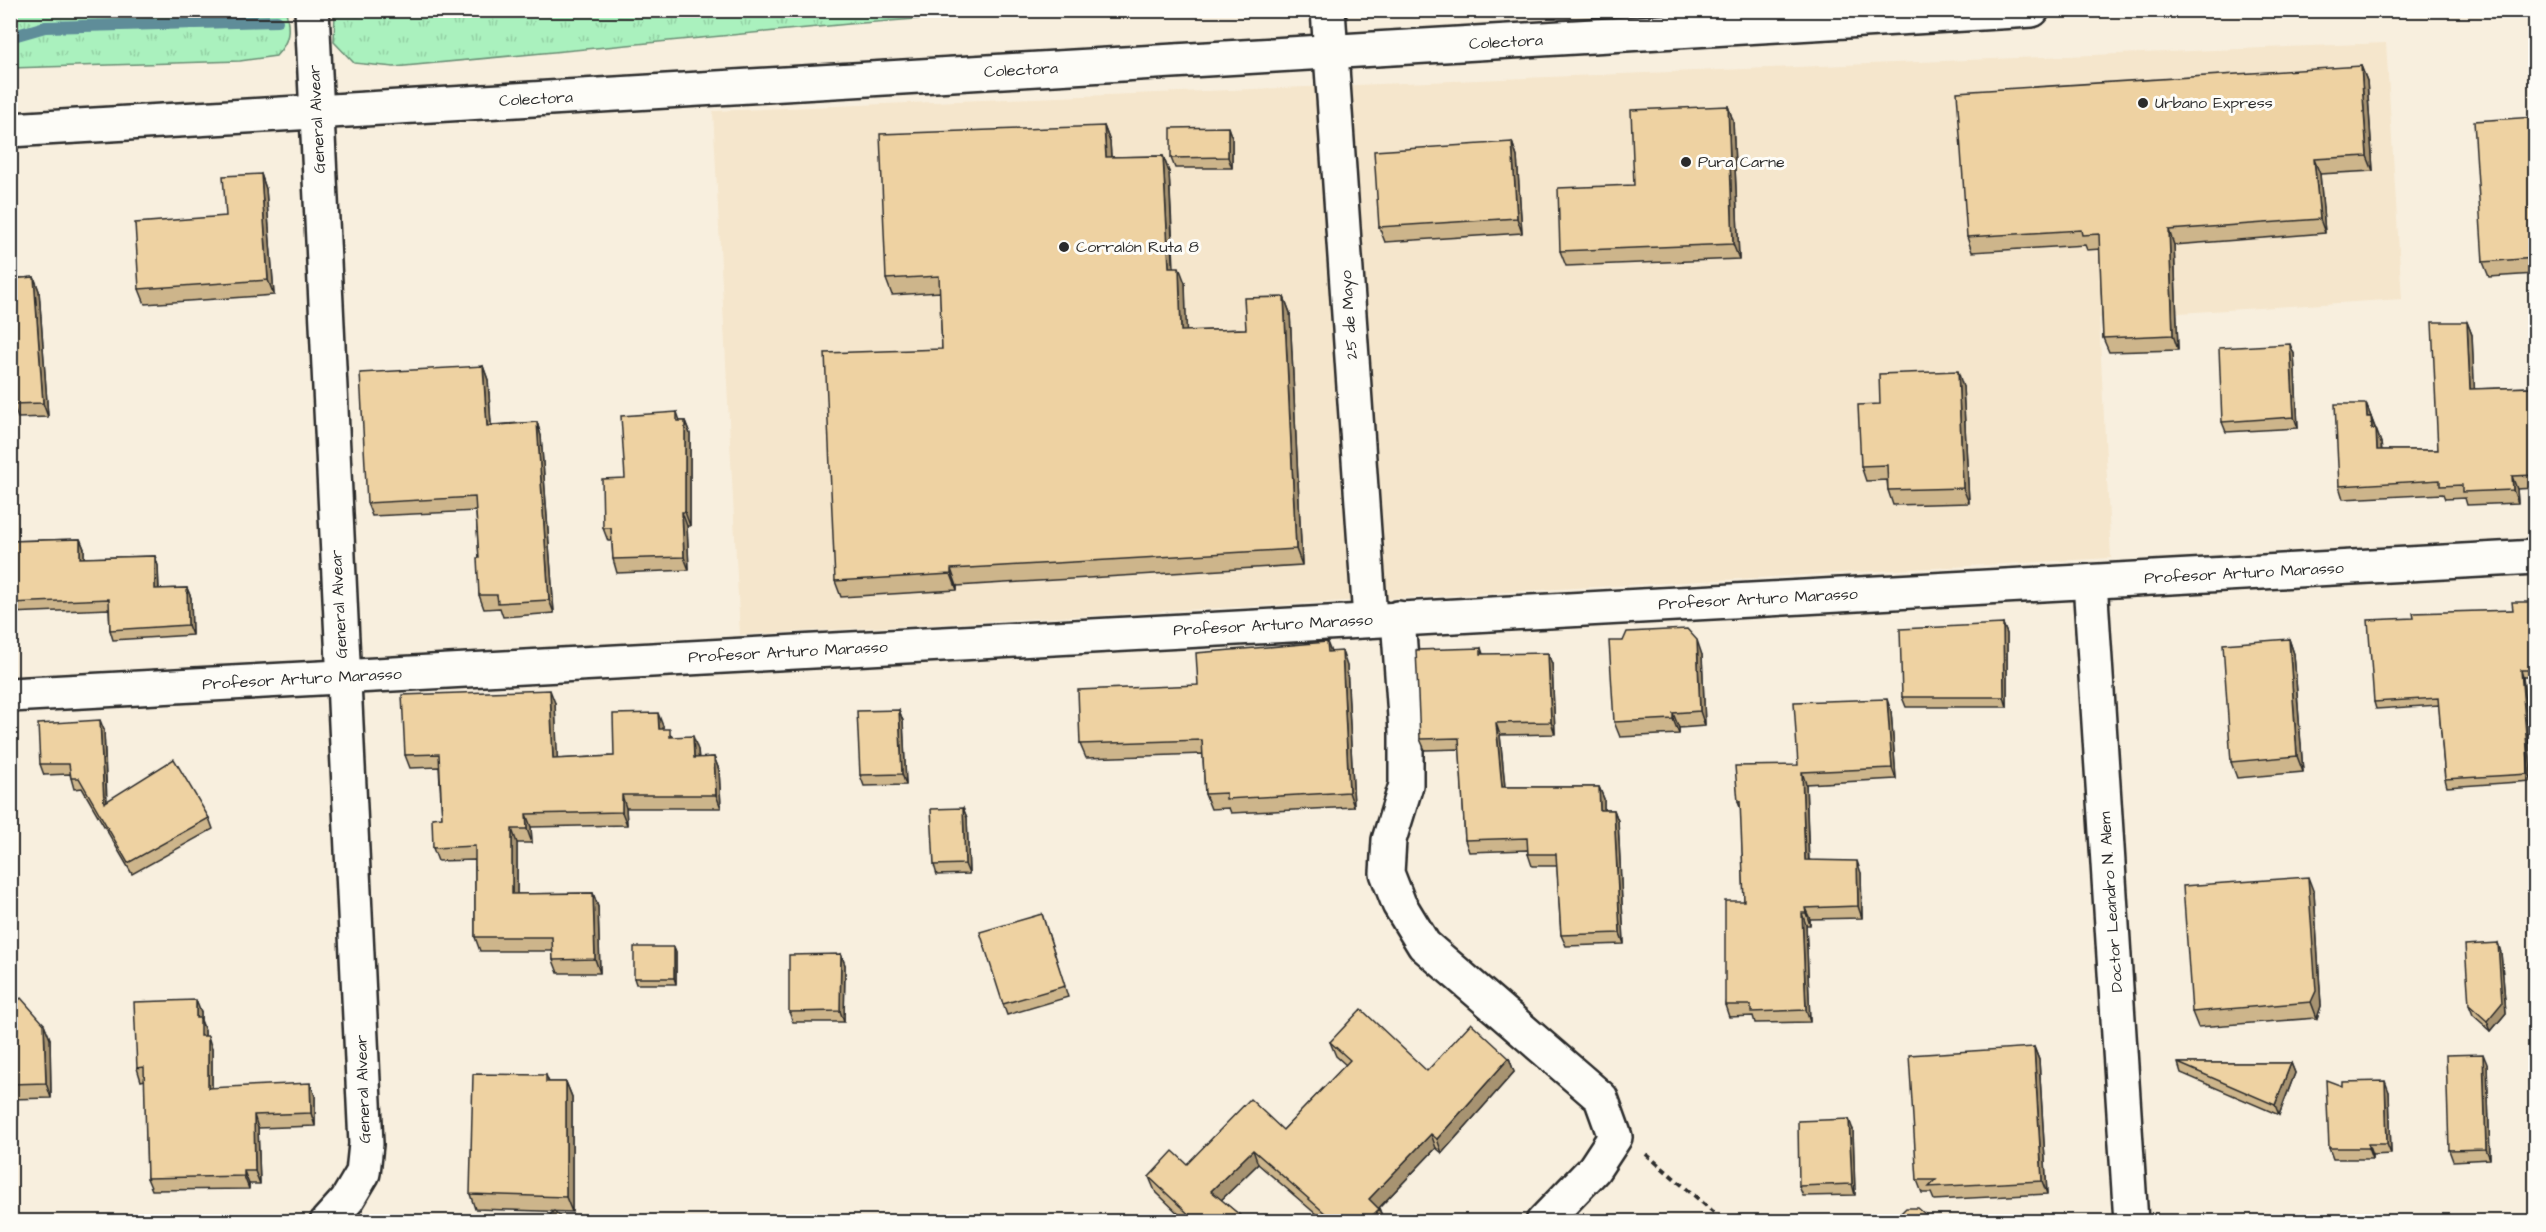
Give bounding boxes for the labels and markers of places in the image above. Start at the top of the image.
place label: Urbano Express [2155,92,2273,114]
marker: Urbano Express [2136,96,2150,110]
place label: Pura Carne [1698,151,1785,173]
marker: Pura Carne [1679,155,1693,169]
place label: Corralón Ruta 8 [1076,236,1199,258]
marker: Corralón Ruta 8 [1057,240,1071,254]

